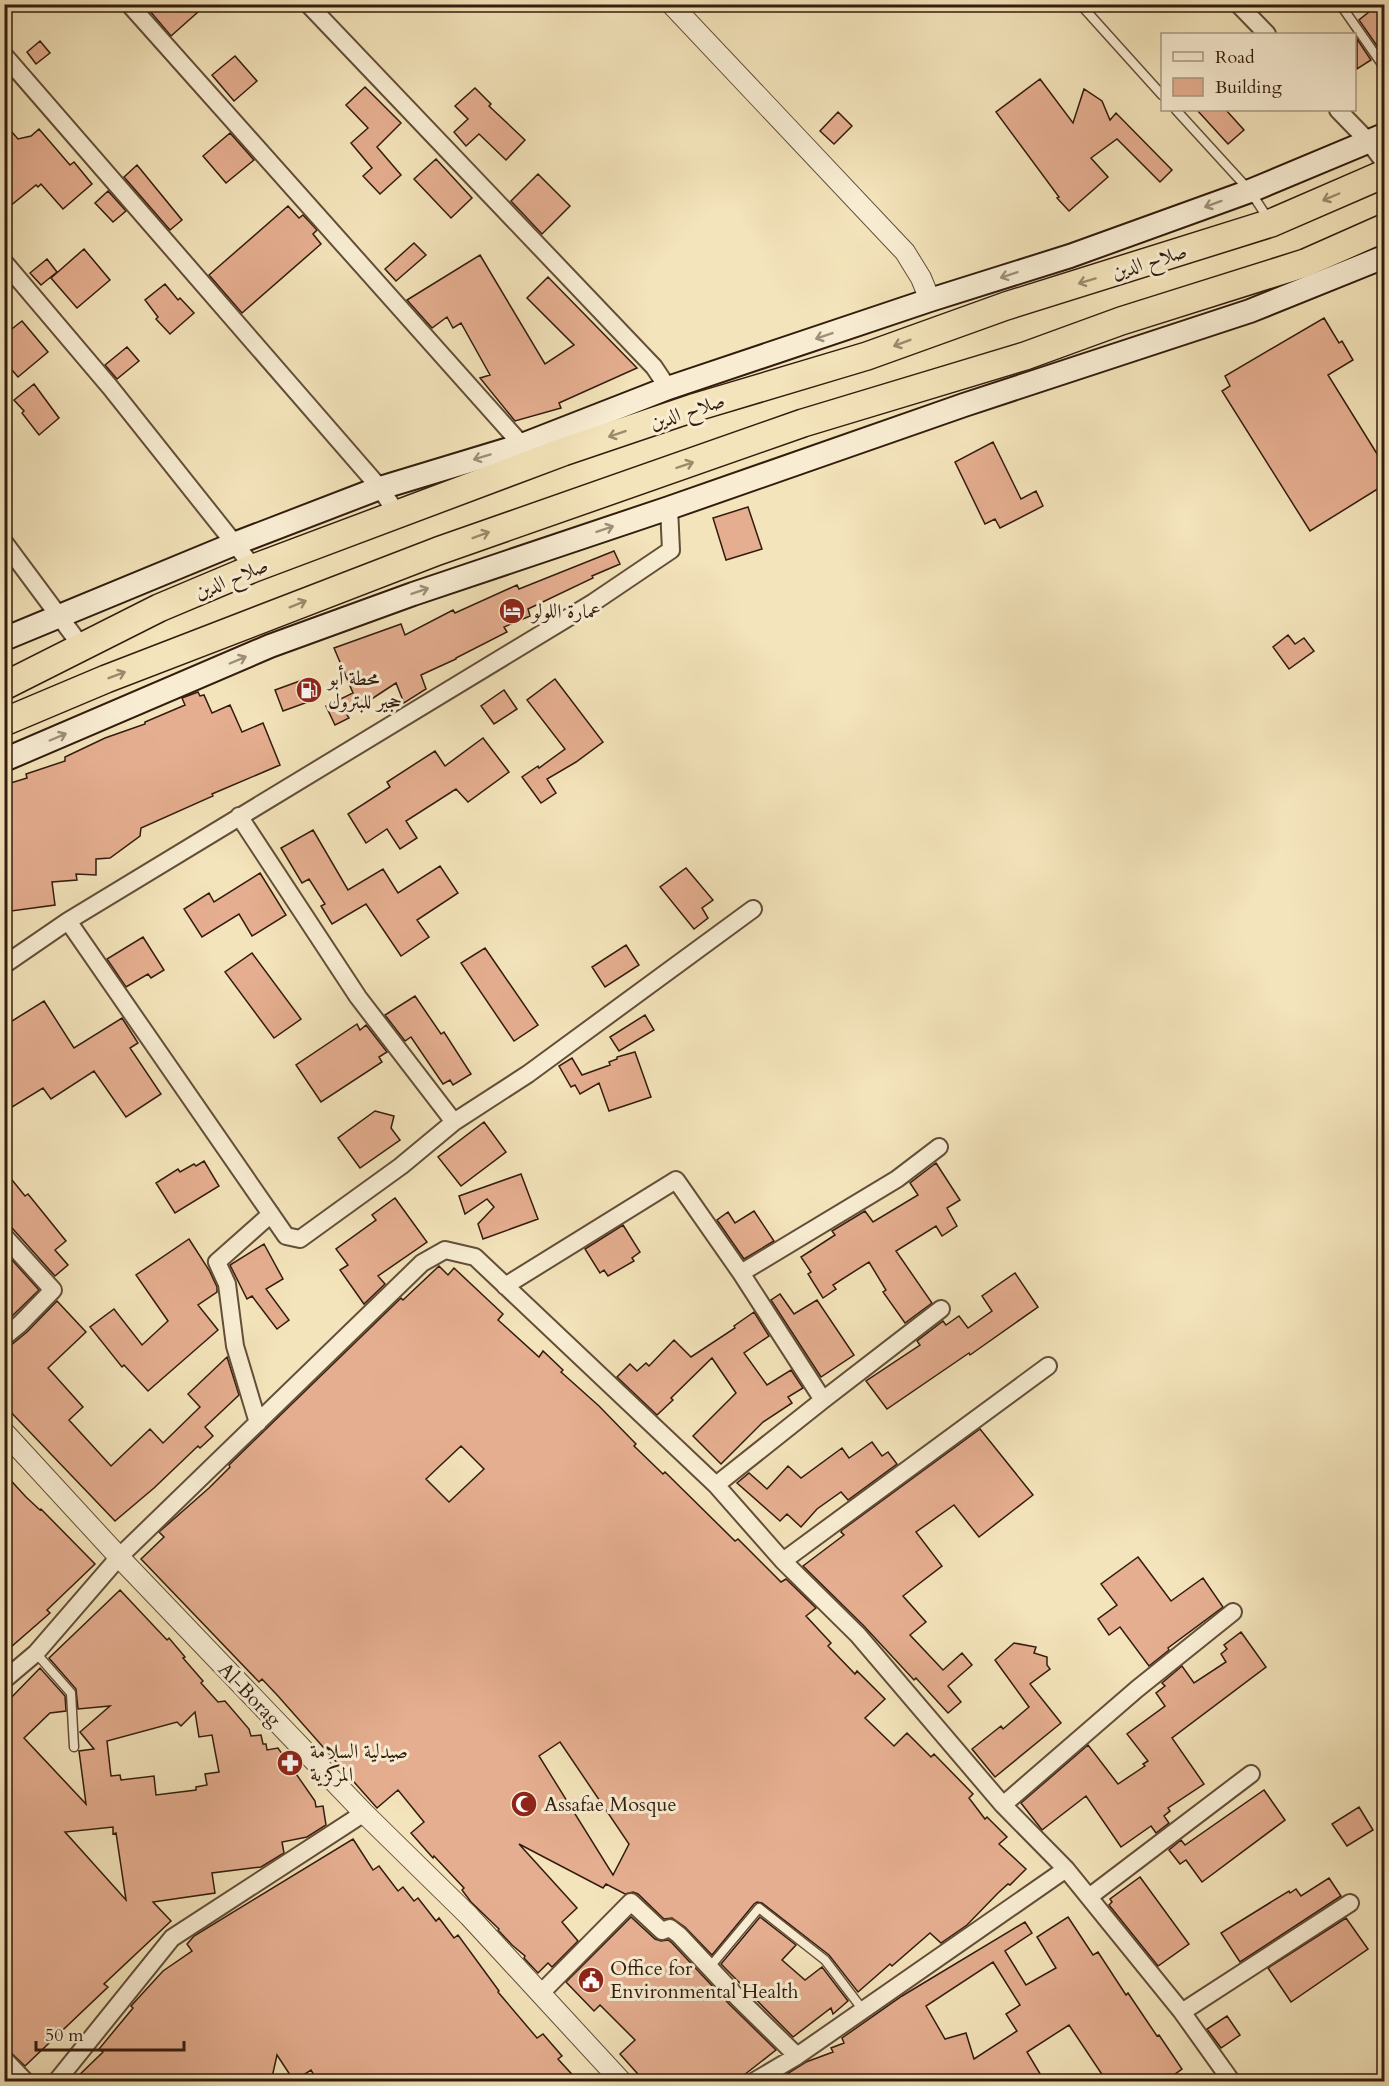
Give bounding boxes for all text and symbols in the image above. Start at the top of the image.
legend [1161,33,1356,111]
text: Road [1215,45,1255,70]
text: Building [1215,75,1283,100]
one-way arrow [1322,192,1340,203]
one-way arrow [1204,199,1223,210]
street label: صلاح الدين [1108,237,1191,290]
one-way arrow [1000,270,1019,281]
one-way arrow [1078,276,1097,287]
one-way arrow [815,331,834,342]
one-way arrow [893,338,912,349]
street label: صلاح الدين [646,387,729,440]
one-way arrow [608,429,627,440]
one-way arrow [473,452,492,463]
one-way arrow [675,459,694,470]
one-way arrow [595,523,614,534]
one-way arrow [471,529,490,540]
street label: صلاح الدين [190,551,274,609]
one-way arrow [410,585,429,596]
hotel icon: عمارة اللولو [497,596,527,626]
one-way arrow [289,598,307,609]
place label: عمارة اللولو [530,598,601,625]
one-way arrow [228,654,246,665]
place label: محطة أبو حجير للبترول [326,664,402,715]
one-way arrow [107,669,126,680]
fuel station icon: محطة أبو حجير للبترول [294,675,324,705]
one-way arrow [49,731,67,742]
street label: Al-Borag [212,1656,288,1733]
place label: صيدلية السلامة المركزية [310,1738,408,1788]
pharmacy icon: صيدلية السلامة المركزية [275,1748,305,1778]
mosque icon: Assafae Mosque [509,1789,539,1819]
place label: Assafae Mosque [544,1791,677,1818]
place label: Office for Environmental Health [610,1955,799,2005]
public building icon: Office for Environmental Health [576,1965,606,1995]
scale bar [36,2014,184,2052]
text: 50 m [45,2023,84,2048]

